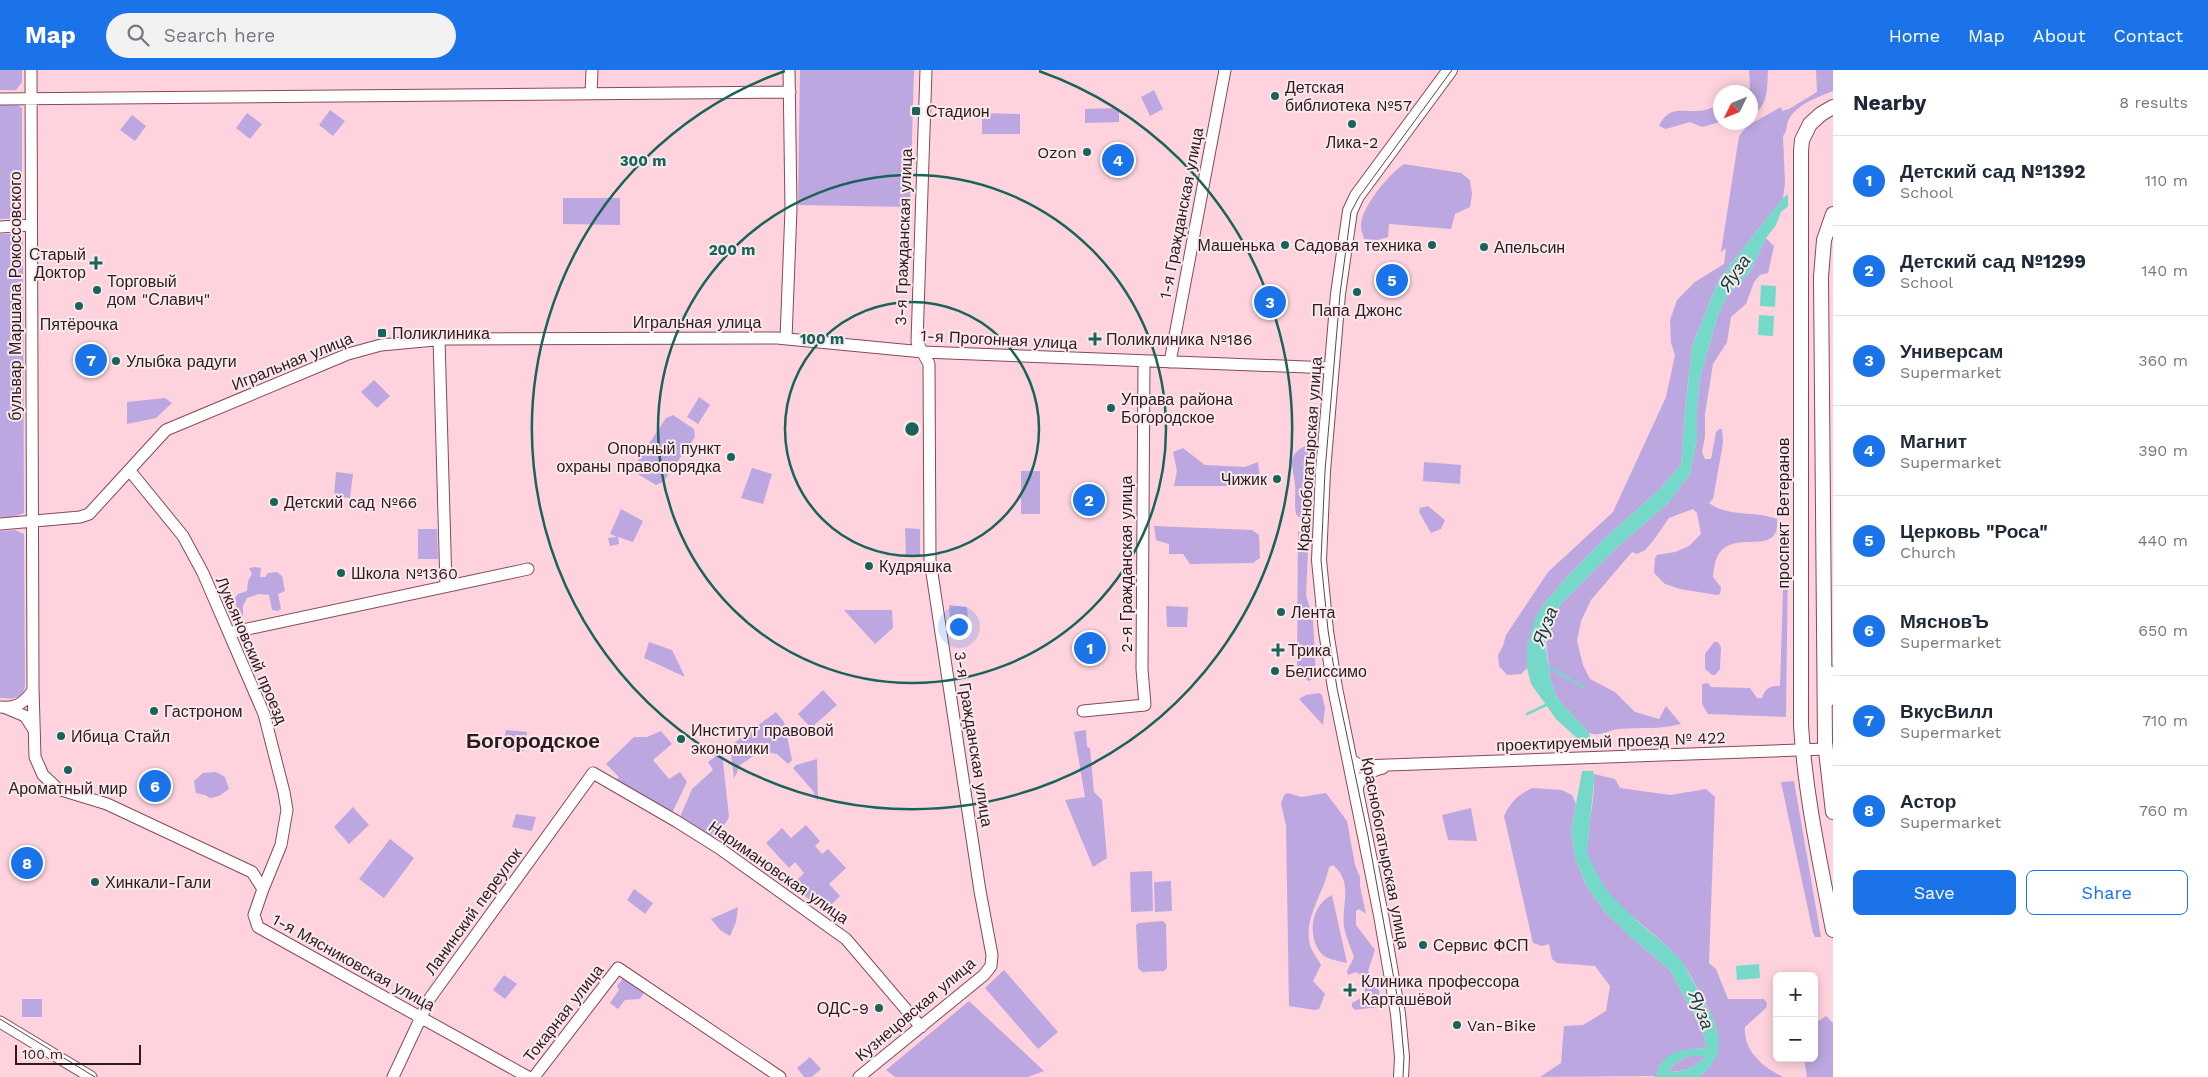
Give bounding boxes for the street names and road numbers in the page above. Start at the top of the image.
street label: 1-я Гражданская улица [1156,126,1207,300]
street label: 3-я Гражданская улица [891,148,916,326]
street label: бульвар Маршала Рокоссовского [6,171,25,421]
street label: Игральная улица [633,313,761,332]
street label: 1-я Прогонная улица [920,326,1078,353]
street label: Игральная улица [229,329,355,394]
street label: Краснобогатырская улица [1293,356,1326,552]
street label: проспект Ветеранов [1774,437,1793,589]
street label: 2-я Гражданская улица [1117,475,1136,652]
street label: Лукьяновский проезд [212,574,291,727]
street label: 3-я Гражданская улица [950,650,997,828]
street label: проектируемый проезд № 422 [1496,728,1726,755]
street label: Краснобогатырская улица [1358,756,1413,951]
street label: Наримановская улица [705,817,852,928]
street label: Ланинский переулок [421,843,527,979]
street label: 1-я Мясниковская улица [269,910,438,1015]
street label: Кузнецовская улица [851,954,979,1065]
street label: Токарная улица [519,961,607,1066]

